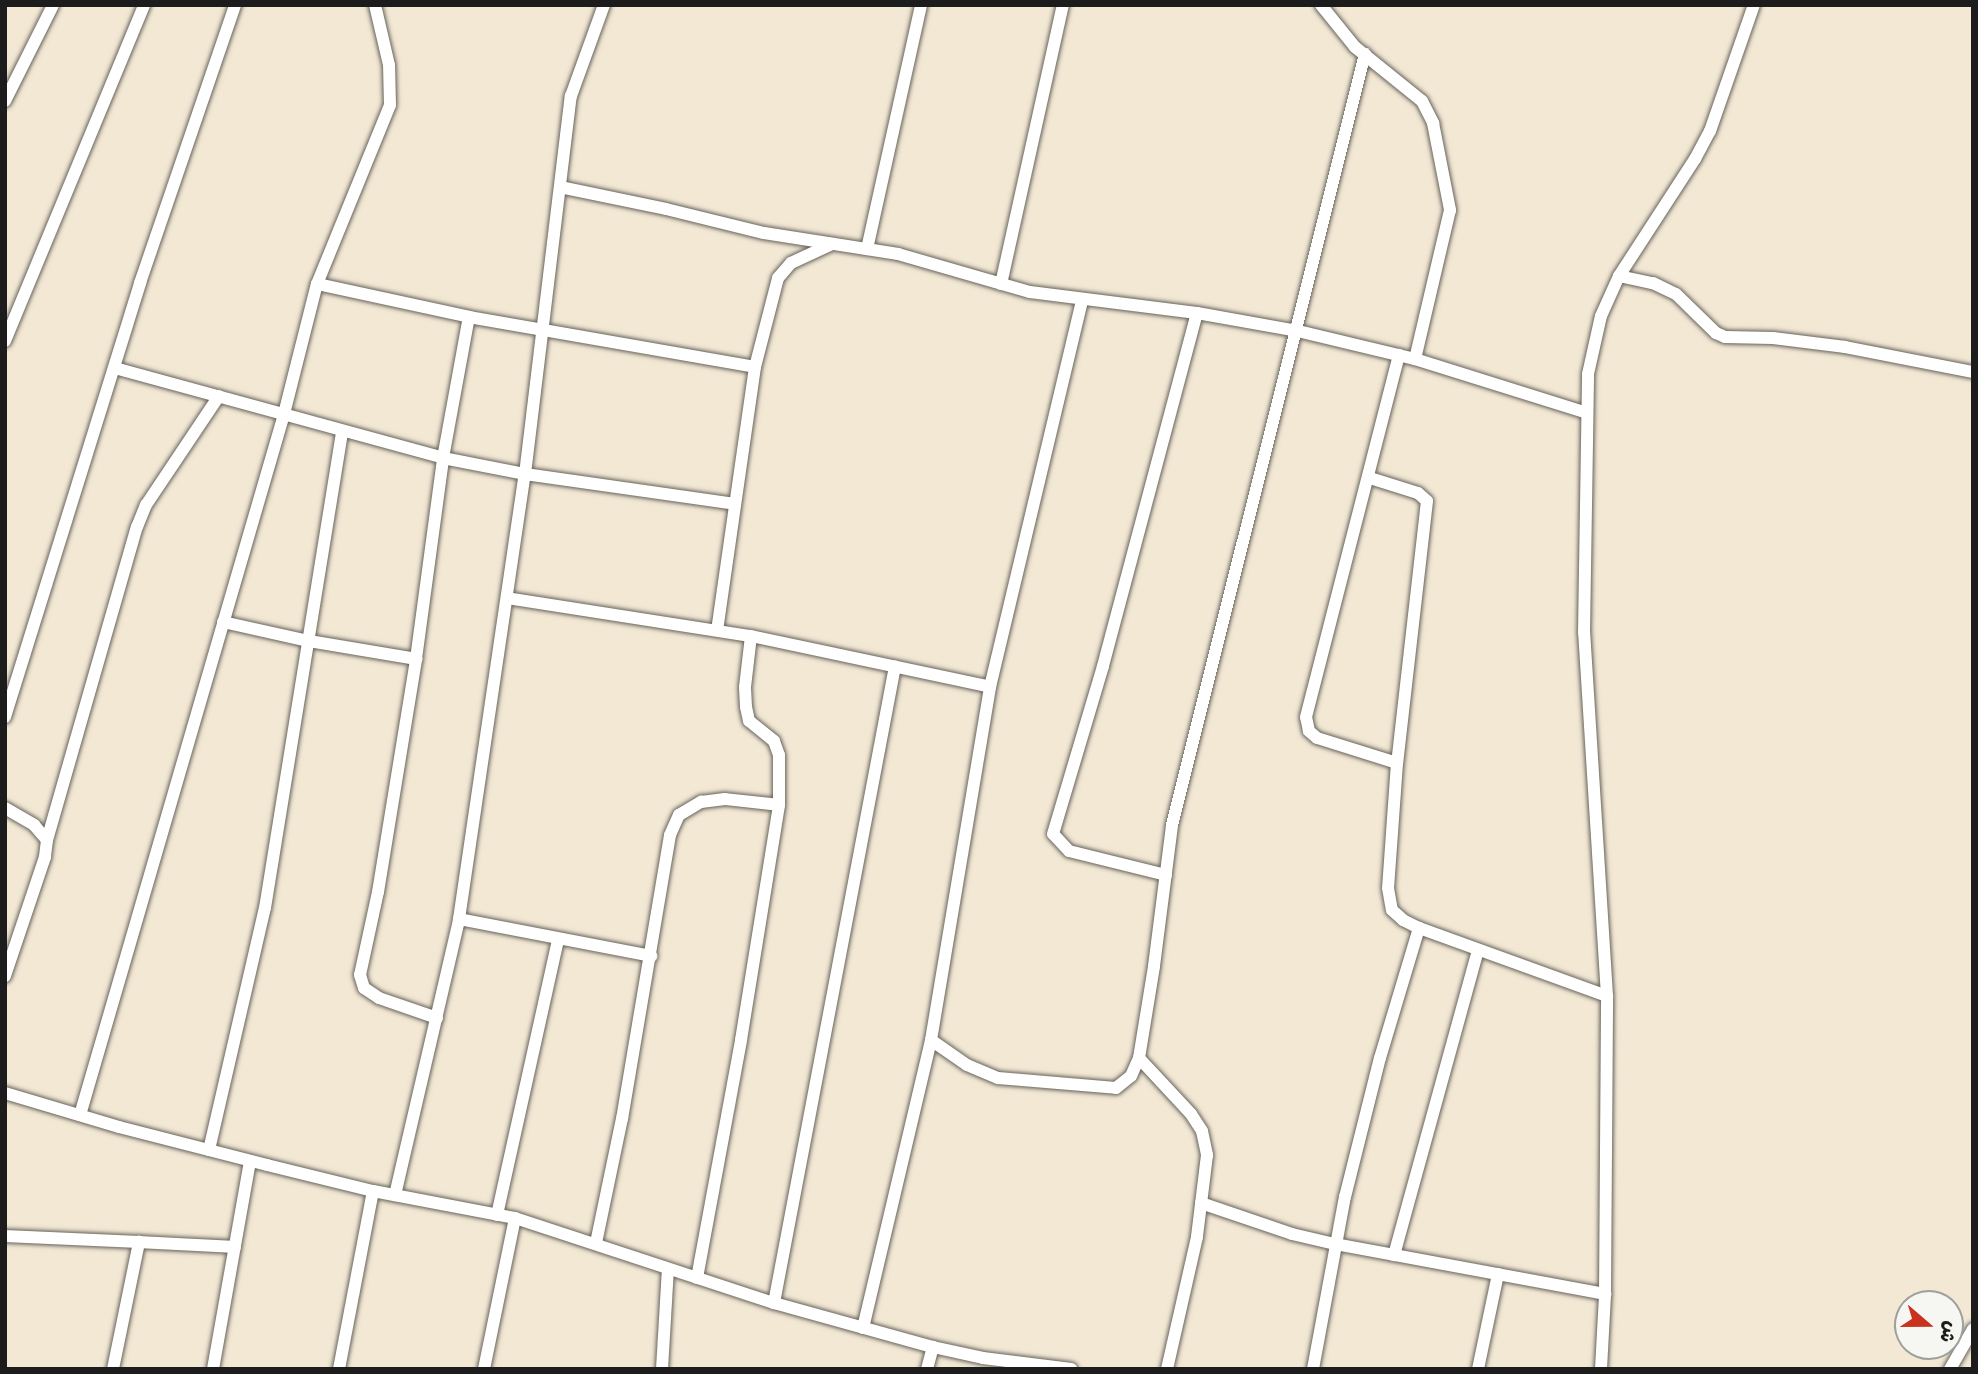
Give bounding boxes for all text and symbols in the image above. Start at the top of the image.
north arrow [1894,1290,1964,1360]
text: ش [1931,1317,1964,1346]

